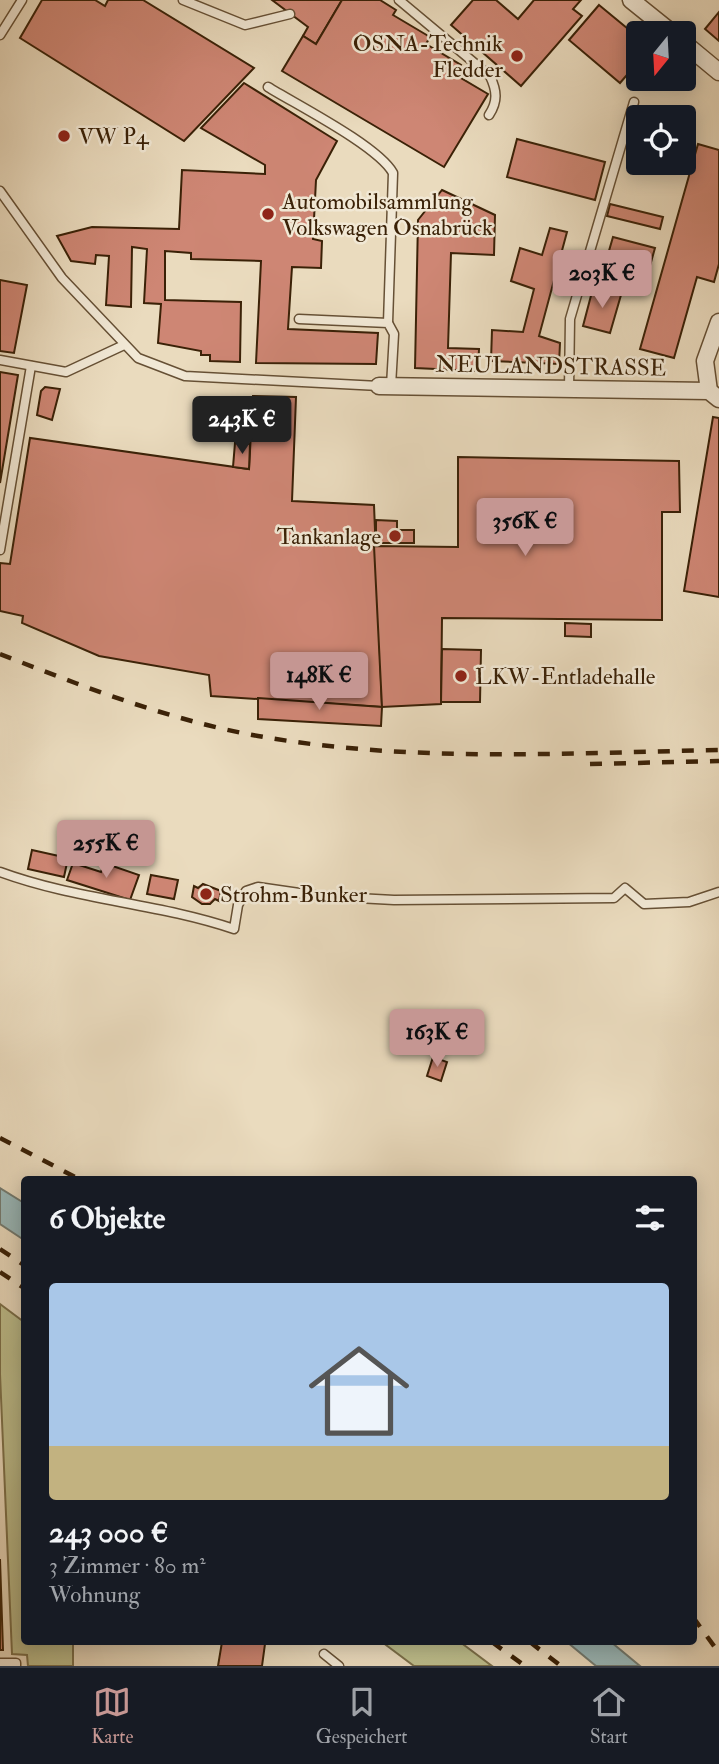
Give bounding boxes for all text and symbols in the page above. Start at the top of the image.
north arrow [626,21,696,91]
map controls [626,21,696,175]
place label: OSNA-Technik Fledder [353,29,503,84]
marker: OSNA-Technik Fledder [509,48,525,64]
button: locate [626,105,696,175]
place label: VW P4 [78,122,150,151]
marker: VW P4 [56,128,72,144]
place label: Automobilsammlung Volkswagen Osnabrück [281,187,493,242]
marker: Automobilsammlung Volkswagen Osnabrück [260,206,276,222]
pin: 203K € [545,250,659,310]
text: 203K € [569,258,635,287]
street label: NEULANDSTRASSE [435,349,667,383]
pin: 243K € [185,396,299,456]
text: 243K € [208,404,276,433]
pin: 356K € [468,498,582,558]
text: 356K € [493,506,557,535]
place label: Tankanlage [277,522,381,551]
marker: Tankanlage [387,528,403,544]
pin: 148K € [262,652,376,712]
text: 148K € [286,660,352,689]
place label: LKW-Entladehalle [475,662,656,691]
marker: LKW-Entladehalle [453,668,469,684]
pin: 255K € [49,820,163,880]
text: 255K € [73,828,139,857]
place label: Strohm-Bunker [220,880,367,909]
marker: Strohm-Bunker [198,886,214,902]
pin: 163K € [380,1010,494,1069]
text: 163K € [406,1017,468,1046]
icon: filters [631,1199,669,1237]
text: 6 Objekte [49,1200,165,1237]
icon: home [296,1328,422,1454]
text: 243 000 € [49,1514,168,1551]
text: 3 Zimmer · 80 m² [49,1551,206,1580]
text: Wohnung [49,1580,140,1609]
tab: Karte [91,1683,133,1749]
tab: Gespeichert [316,1683,408,1749]
tab: Start [590,1683,628,1749]

